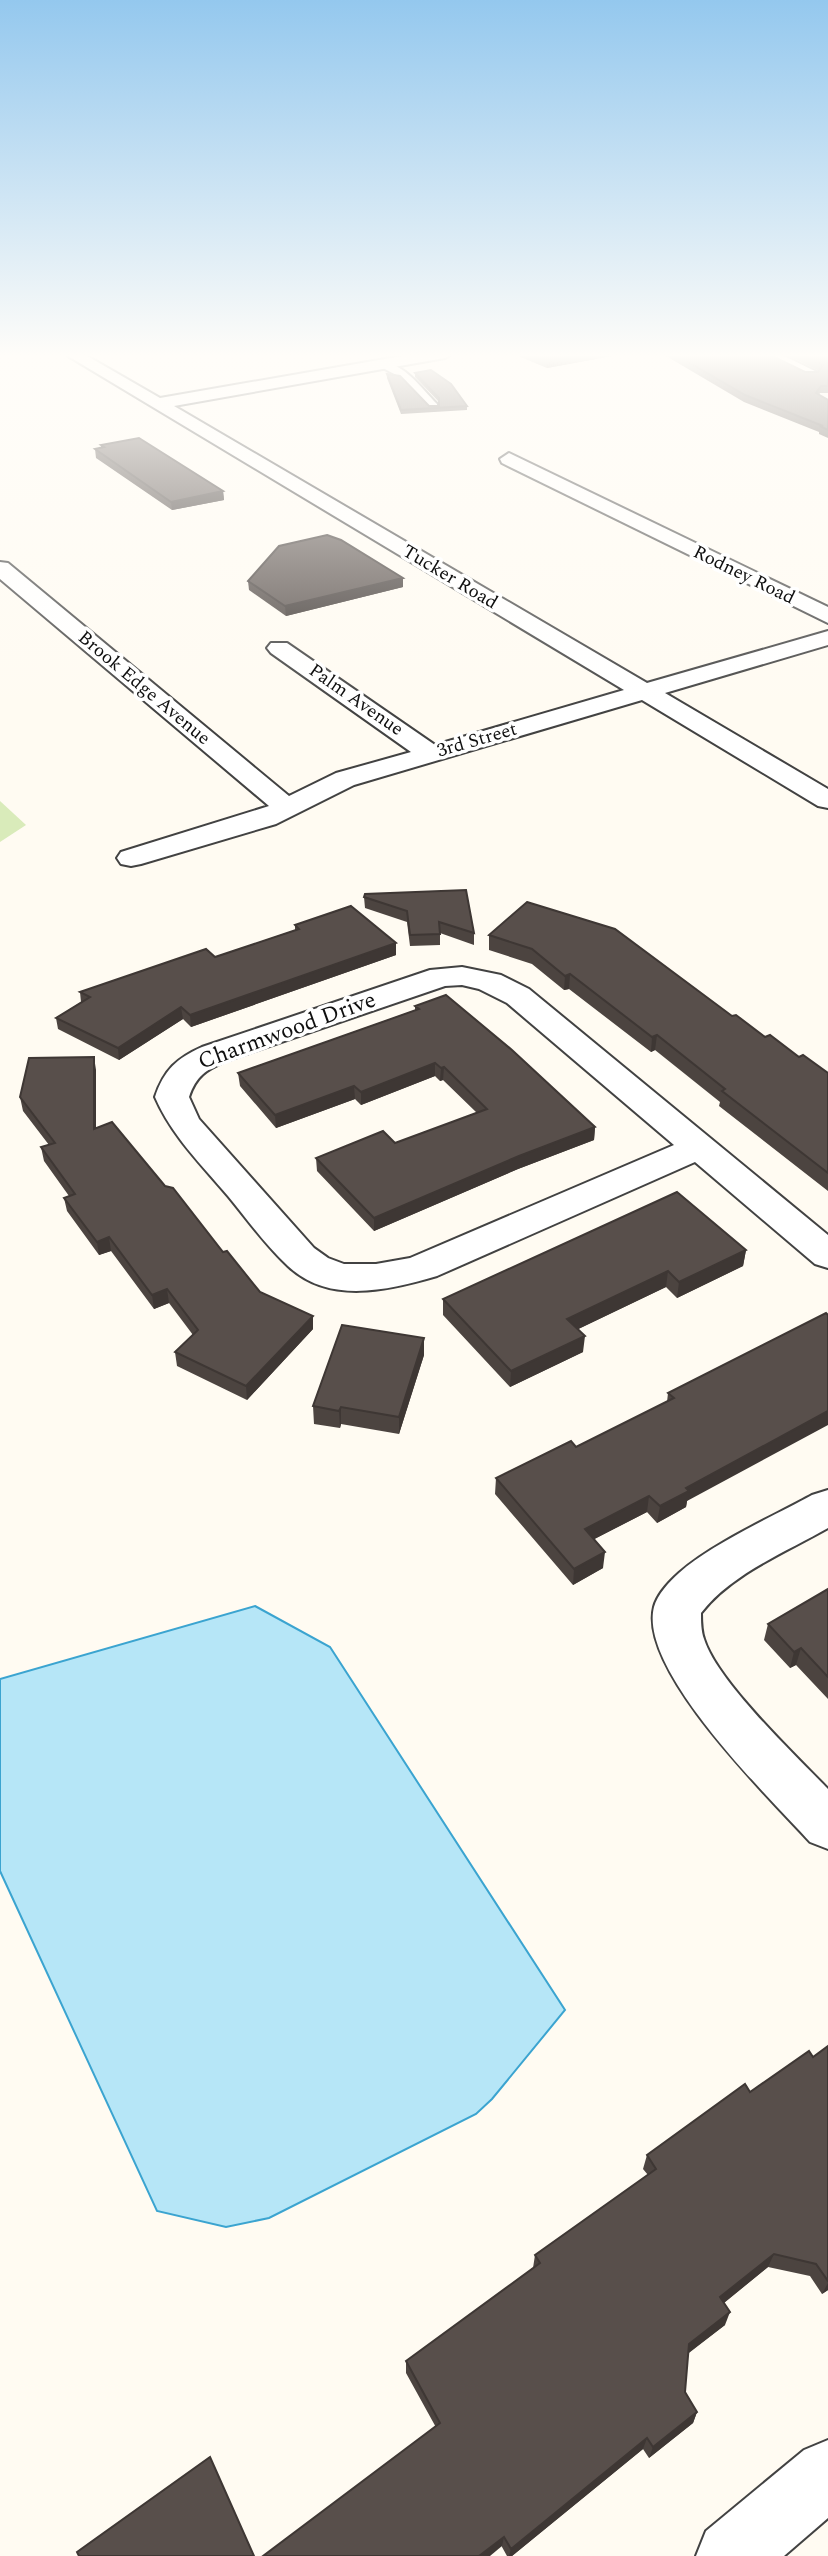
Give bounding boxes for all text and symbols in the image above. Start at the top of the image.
street label: Tucker Road [397,537,503,617]
street label: Rodney Road [688,538,800,612]
street label: Brook Edge Avenue [71,624,217,752]
street label: Palm Avenue [302,656,410,744]
street label: 3rd Street [433,715,521,765]
street label: Charmwood Drive [193,983,381,1079]

